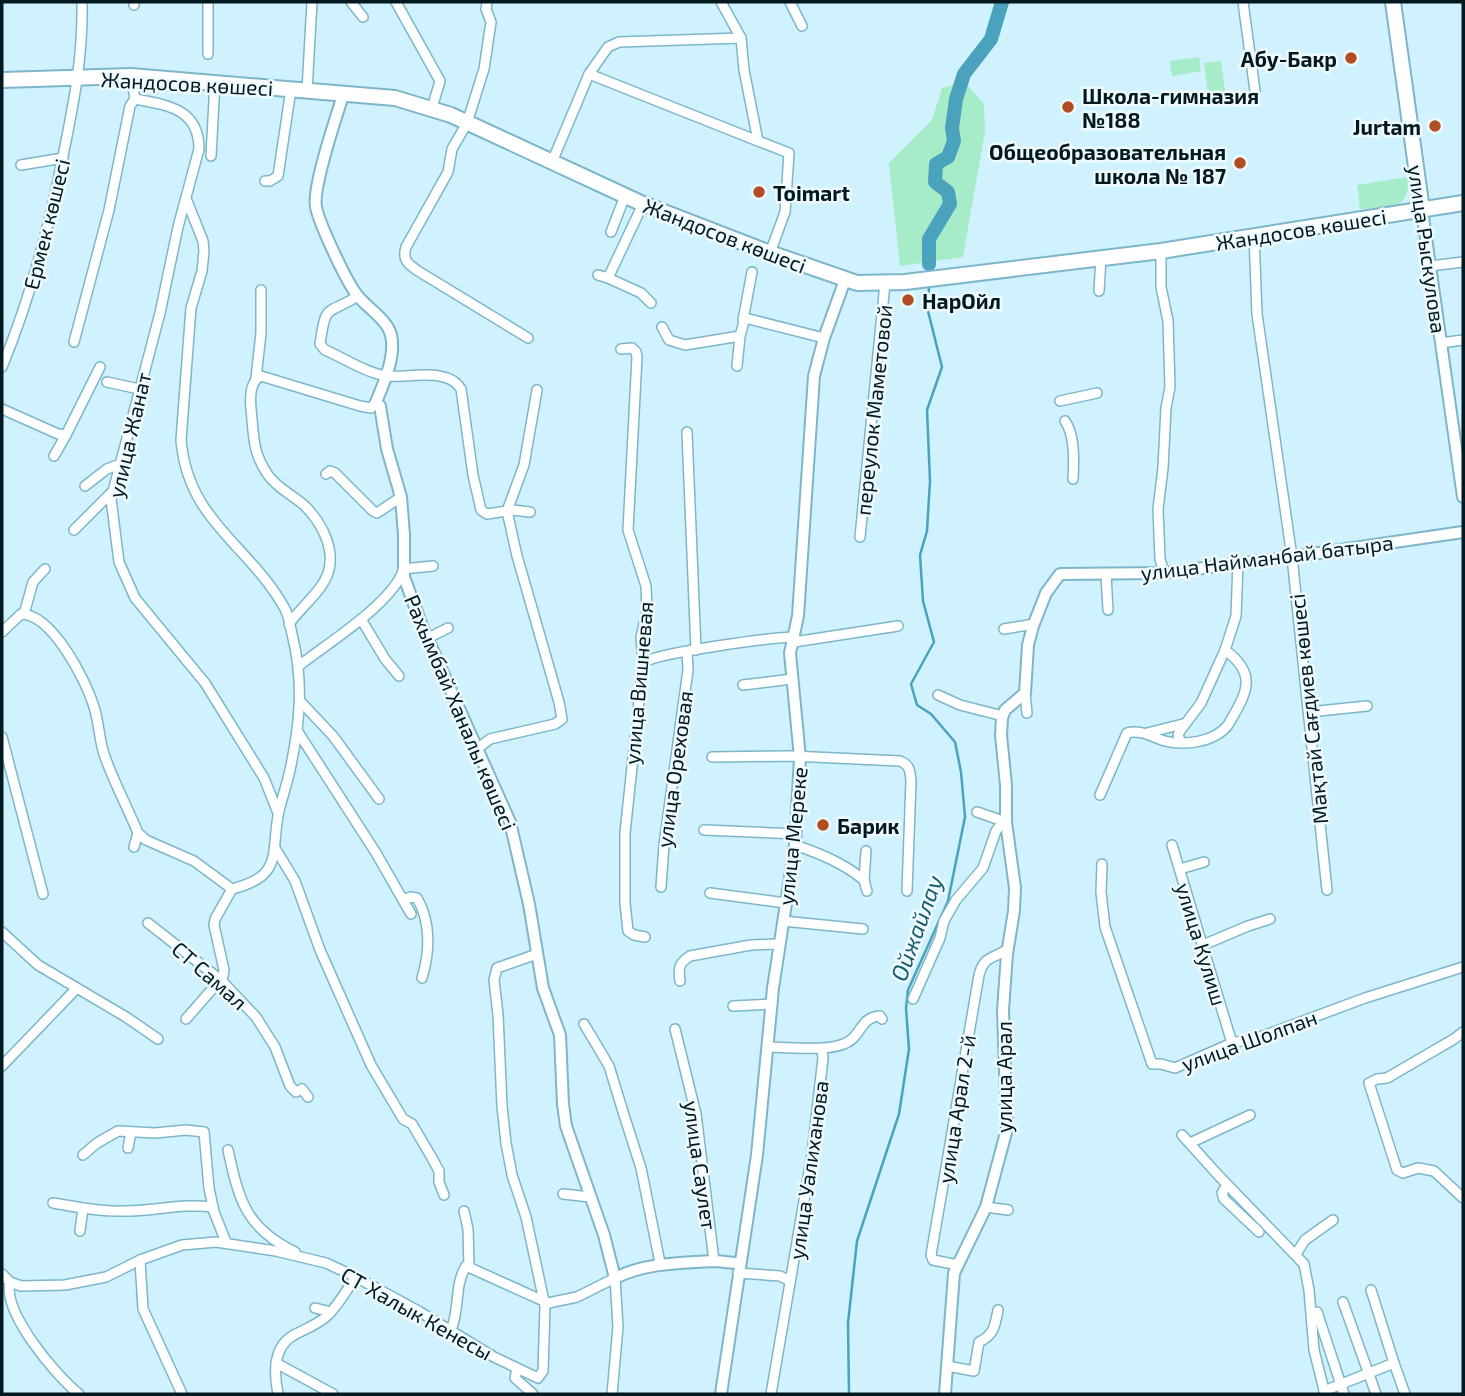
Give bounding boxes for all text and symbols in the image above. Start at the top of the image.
place label: Абу-Бакр [1241,46,1337,71]
marker: Абу-Бакр [1343,50,1359,66]
street label: Жандосов көшесі [100,66,274,100]
place label: Школа-гимназия №188 [1082,83,1259,132]
marker: Школа-гимназия №188 [1060,99,1076,115]
place label: Jurtam [1353,114,1421,139]
marker: Jurtam [1427,118,1443,134]
place label: Общеобразовательная школа № 187 [989,139,1226,188]
marker: Общеобразовательная школа № 187 [1232,155,1248,171]
street label: Ермек көшесі [18,156,74,292]
street label: улица Рыскулова [1403,163,1452,335]
place label: Toimart [773,180,850,205]
marker: Toimart [751,184,767,200]
street label: Жандосов көшесі [640,192,810,278]
street label: Жандосов көшесі [1214,203,1388,255]
place label: НарОйл [922,288,1001,313]
marker: НарОйл [900,292,916,308]
street label: переулок Маметовой [850,303,897,517]
street label: улица Жанат [102,370,157,500]
street label: улица Найманбай батыра [1139,529,1395,586]
street label: Рахымбай Ханалы көшесі [400,590,522,834]
street label: Мақтай Сағдиев көшесі [1283,593,1333,825]
street label: улица Вишневая [618,600,659,766]
street label: улица Ореховая [651,689,698,849]
street label: улица Мереке [772,765,813,907]
place label: Барик [837,813,900,838]
marker: Барик [815,817,831,833]
water label: Ойжайлау [884,871,948,985]
street label: улица Кулиш [1171,880,1233,1009]
street label: СТ Самал [167,936,253,1014]
street label: улица Шолпан [1178,1004,1321,1077]
street label: улица Арал [991,1021,1017,1133]
street label: улица Арал 2-й [932,1033,981,1185]
street label: улица Уалиханова [783,1079,834,1261]
street label: улица Саулет [679,1099,722,1231]
street label: СТ Халык Кенесы [337,1261,497,1365]

